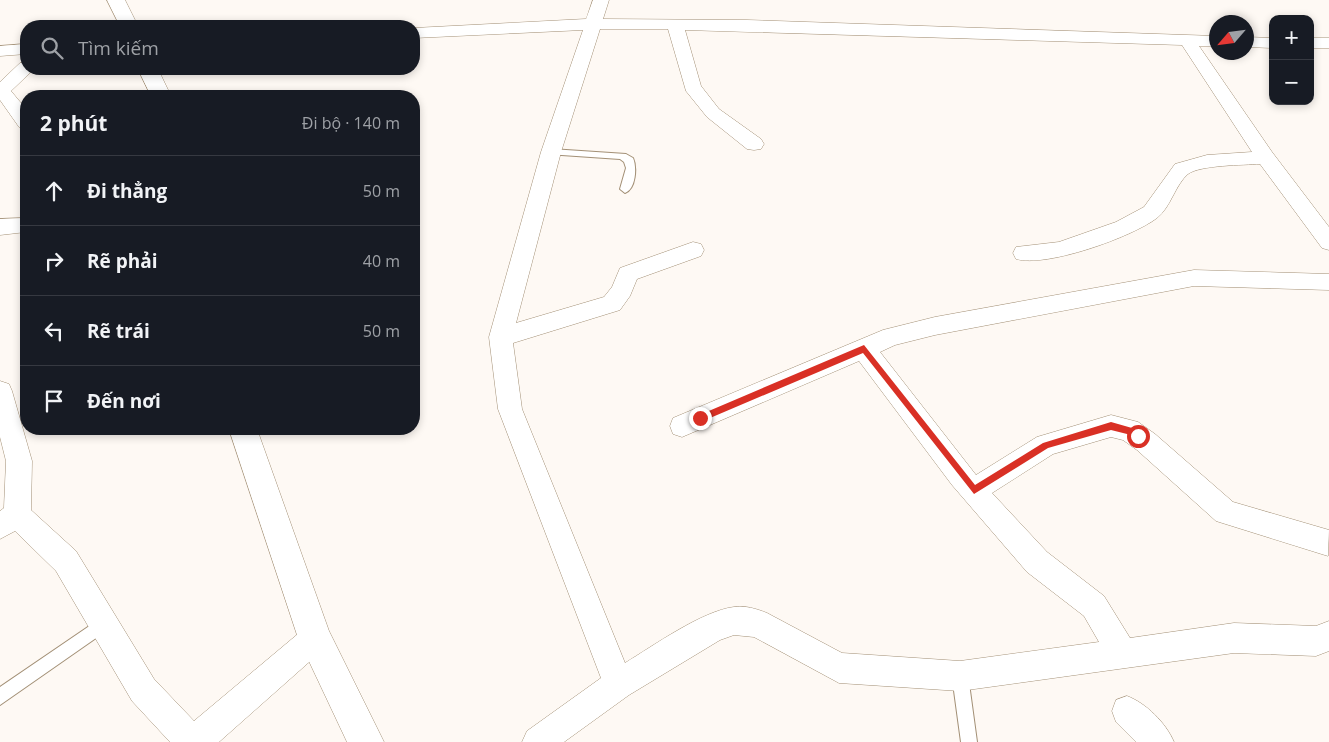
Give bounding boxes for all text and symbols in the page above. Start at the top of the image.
north arrow [1209,15,1254,60]
map controls [1269,15,1314,105]
button: + [1269,15,1314,60]
search box [20,20,420,75]
icon: search [38,34,66,62]
text: Tìm kiếm [78,35,159,61]
button: − [1269,60,1314,105]
text: 2 phút [40,109,107,137]
text: Đi bộ · 140 m [302,112,400,134]
icon: ahead [40,177,68,205]
text: Đi thẳng [87,178,167,204]
text: 50 m [363,180,400,202]
icon: right [40,247,68,275]
text: Rẽ phải [87,248,158,274]
text: 40 m [363,250,400,272]
icon: left [40,317,68,345]
text: Rẽ trái [87,318,150,344]
text: 50 m [363,320,400,342]
icon: arrive [40,387,68,415]
text: Đến nơi [87,388,161,414]
route end [689,407,712,430]
route start [1127,425,1150,448]

